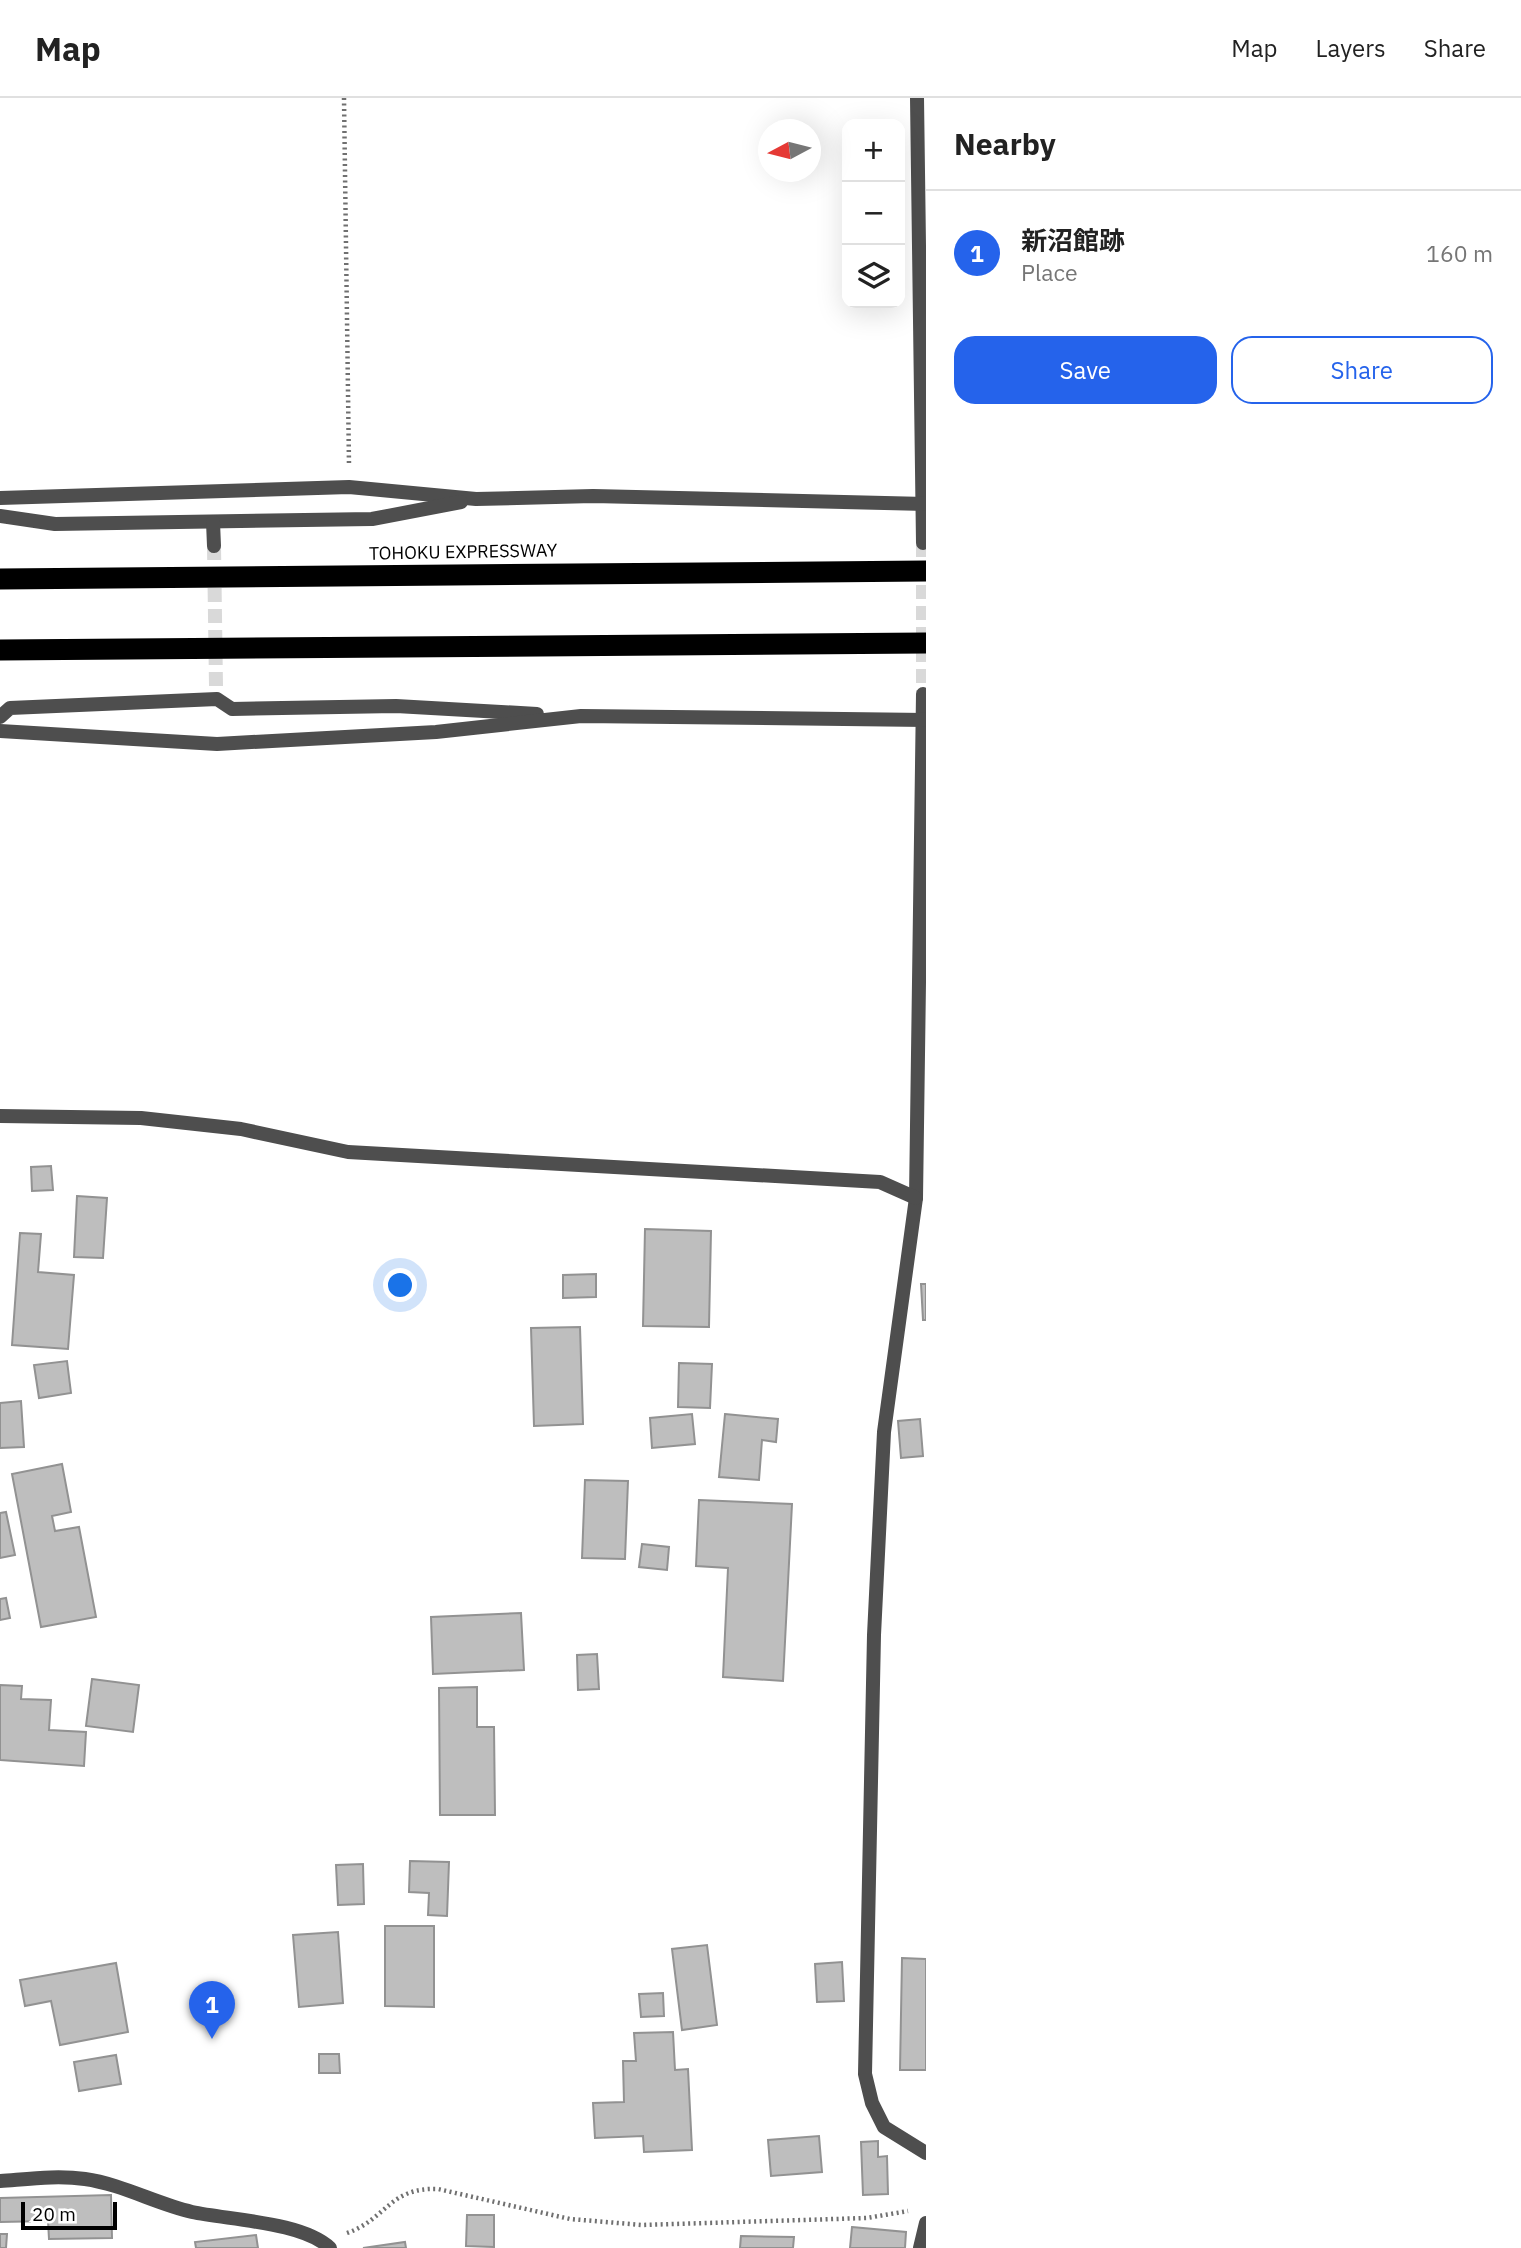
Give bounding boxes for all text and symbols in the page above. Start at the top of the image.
text: Map [35,27,101,70]
text: Map [1231,32,1278,64]
text: Layers [1316,32,1386,64]
text: Share [1424,32,1486,64]
north arrow [758,119,821,182]
map controls [842,119,905,308]
button: + [842,119,905,182]
text: Nearby [954,124,1056,163]
button: − [842,182,905,245]
text: 新沼館跡 [1021,223,1125,257]
text: 1 [970,238,984,268]
text: 160 m [1426,238,1493,268]
button: layers [842,245,905,308]
text: Place [1021,257,1078,287]
button: Save [954,336,1217,404]
button: Share [1231,336,1493,404]
street label: TOHOKU EXPRESSWAY [369,538,558,565]
your location [383,1268,417,1302]
pin: 1 [189,1981,235,2039]
scale bar [21,2199,117,2231]
text: 20 m [32,2202,76,2226]

